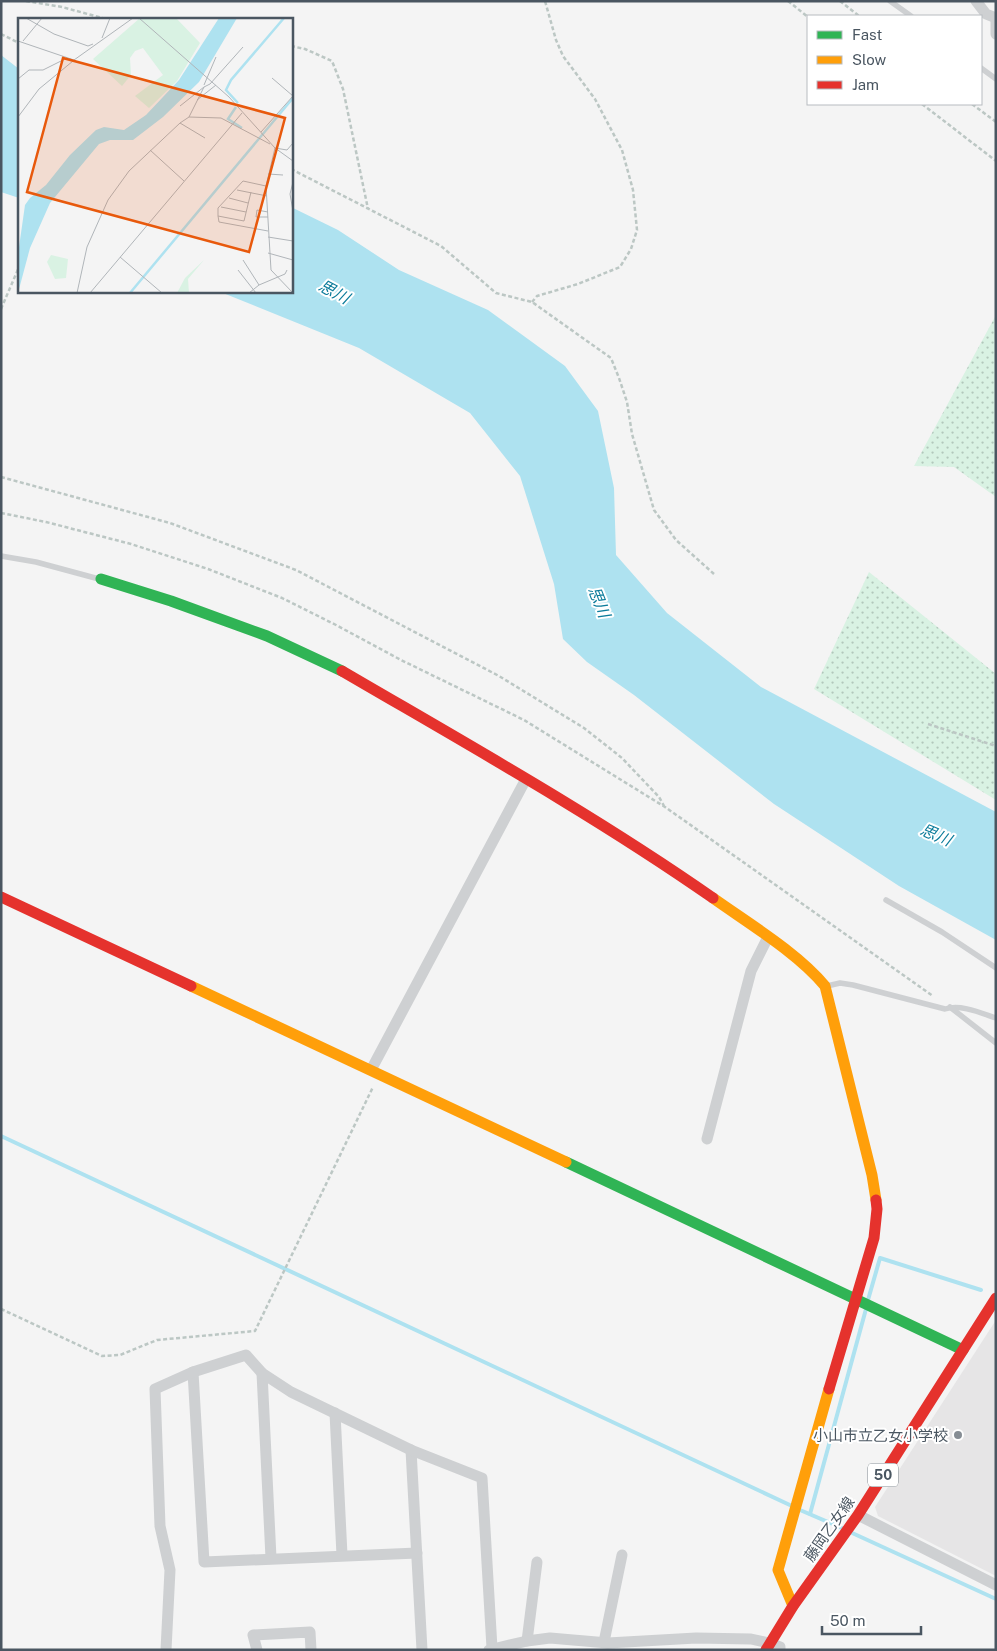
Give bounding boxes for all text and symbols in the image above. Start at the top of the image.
legend [807,15,982,105]
inset map [18,18,292,292]
text: Fast [852,26,882,43]
text: Slow [852,51,887,68]
text: Jam [852,76,879,93]
water label: 思川 [315,276,354,309]
water label: 思川 [584,584,615,622]
water label: 思川 [918,820,956,851]
place label: 小山市立乙女小学校 [813,1427,948,1444]
marker: 小山市立乙女小学校 [952,1429,964,1441]
road number: 50 [868,1464,898,1486]
street label: 藤岡乙女線 [801,1493,857,1565]
scale bar [822,1604,921,1636]
text: 50 m [830,1612,865,1629]

